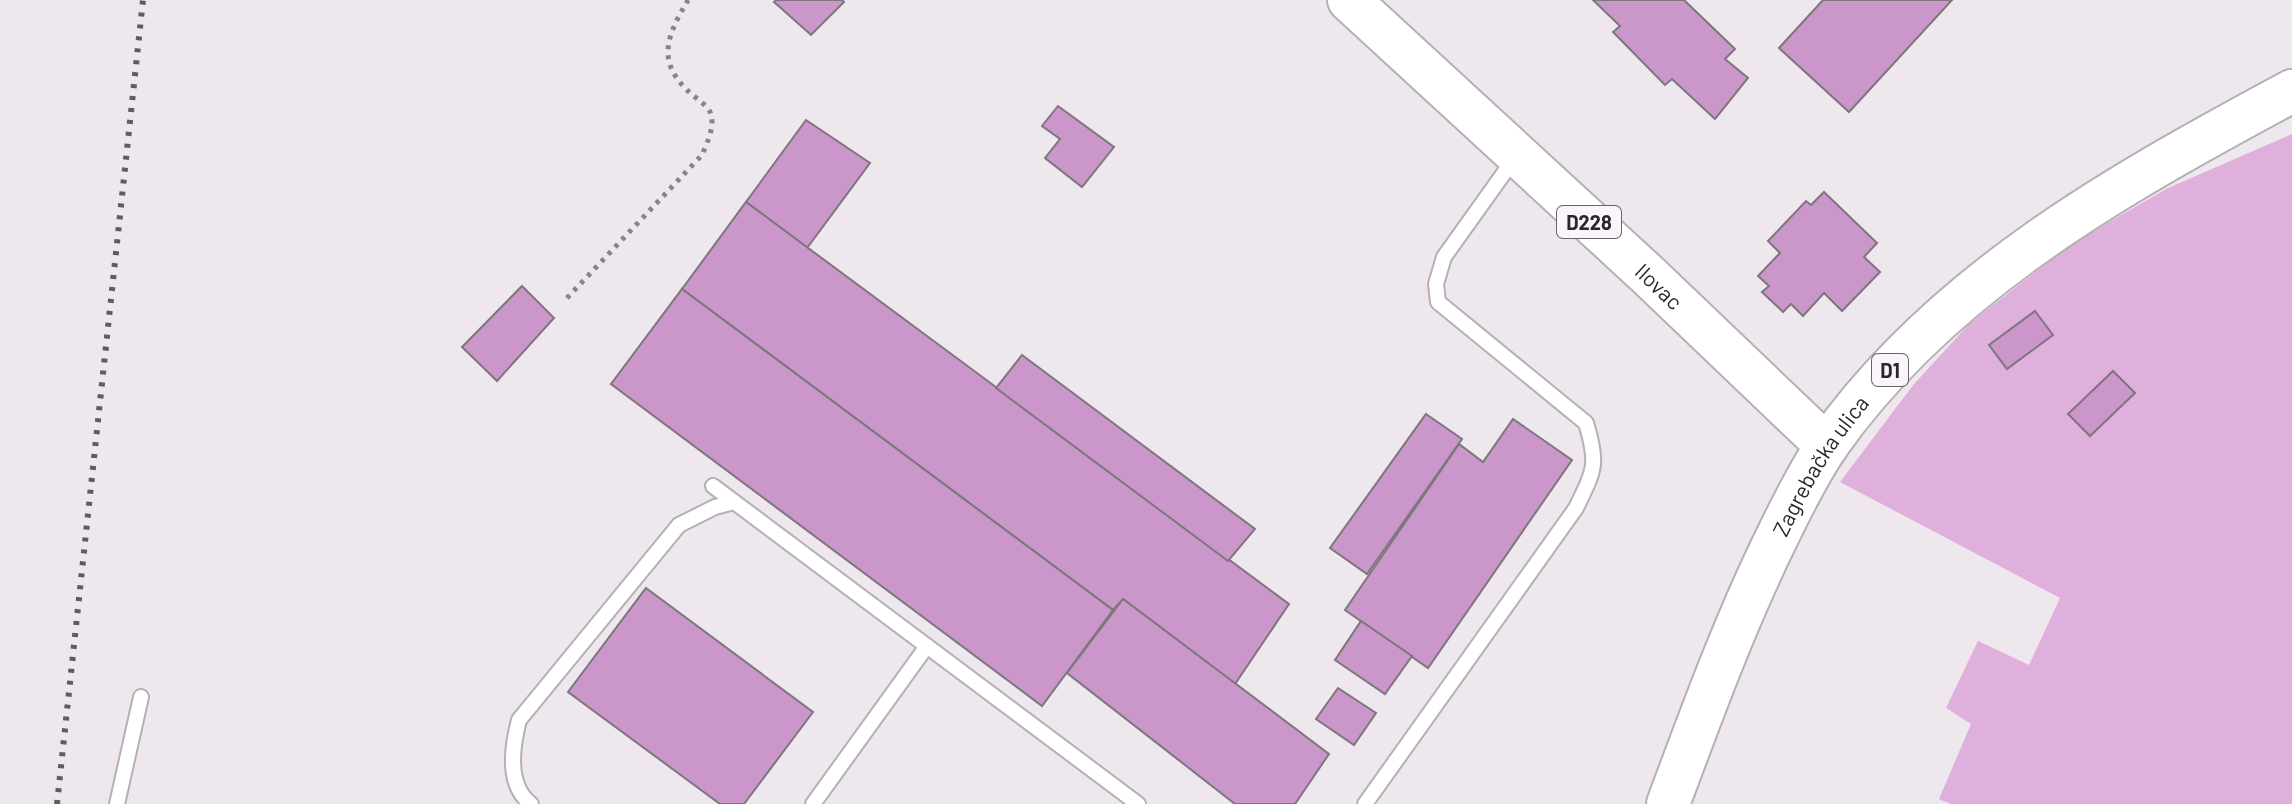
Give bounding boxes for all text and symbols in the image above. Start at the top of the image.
road number: D228 [1557,206,1621,238]
street label: Ilovac [1630,257,1688,314]
road number: D1 [1872,354,1908,386]
street label: Zagrebačka ulica [1767,390,1873,540]

